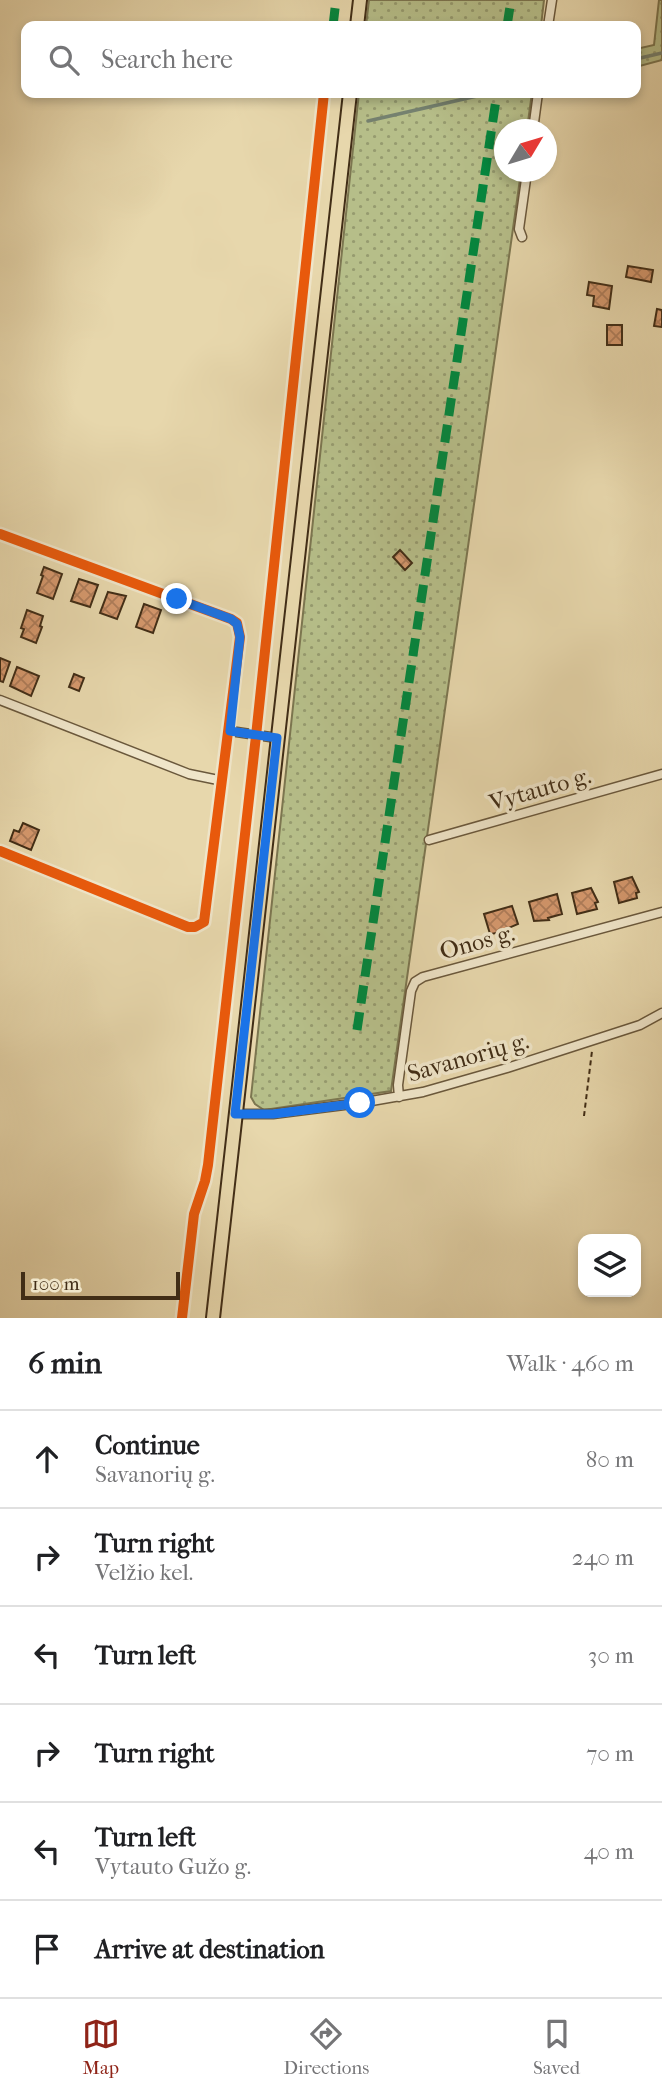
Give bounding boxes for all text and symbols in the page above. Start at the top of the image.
search box [21,21,641,98]
icon: search [45,41,83,79]
text: Search here [101,44,233,75]
north arrow [494,119,557,182]
route end [161,583,192,614]
street label: Vytauto g. [485,761,594,817]
street label: Onos g. [436,919,518,965]
street label: Savanorių g. [404,1026,532,1089]
route start [344,1087,375,1118]
map controls [578,1234,641,1297]
button: layers [578,1234,641,1297]
scale bar [21,1269,180,1301]
text: 100 m [32,1273,80,1295]
text: 6 min [28,1346,102,1381]
text: Walk · 460 m [507,1350,634,1377]
text: Continue [95,1430,200,1461]
icon: ahead [28,1440,66,1478]
text: 80 m [586,1446,634,1473]
text: Savanorių g. [95,1461,215,1488]
text: Turn right [95,1528,215,1559]
icon: right [28,1538,66,1576]
text: 240 m [572,1544,634,1571]
text: Velžio kel. [95,1559,193,1586]
icon: left [28,1636,66,1674]
text: Turn left [95,1640,196,1671]
text: 30 m [588,1642,634,1669]
icon: right [28,1734,66,1772]
text: Turn right [95,1738,215,1769]
text: 70 m [586,1740,634,1767]
text: Turn left [95,1822,196,1853]
icon: left [28,1832,66,1870]
text: 40 m [584,1838,634,1865]
text: Vytauto Gužo g. [95,1853,251,1880]
icon: arrive [28,1930,66,1968]
text: Arrive at destination [95,1934,325,1965]
tab: Map [82,2015,120,2079]
tab: Directions [284,2015,369,2079]
tab: Saved [533,2015,580,2079]

